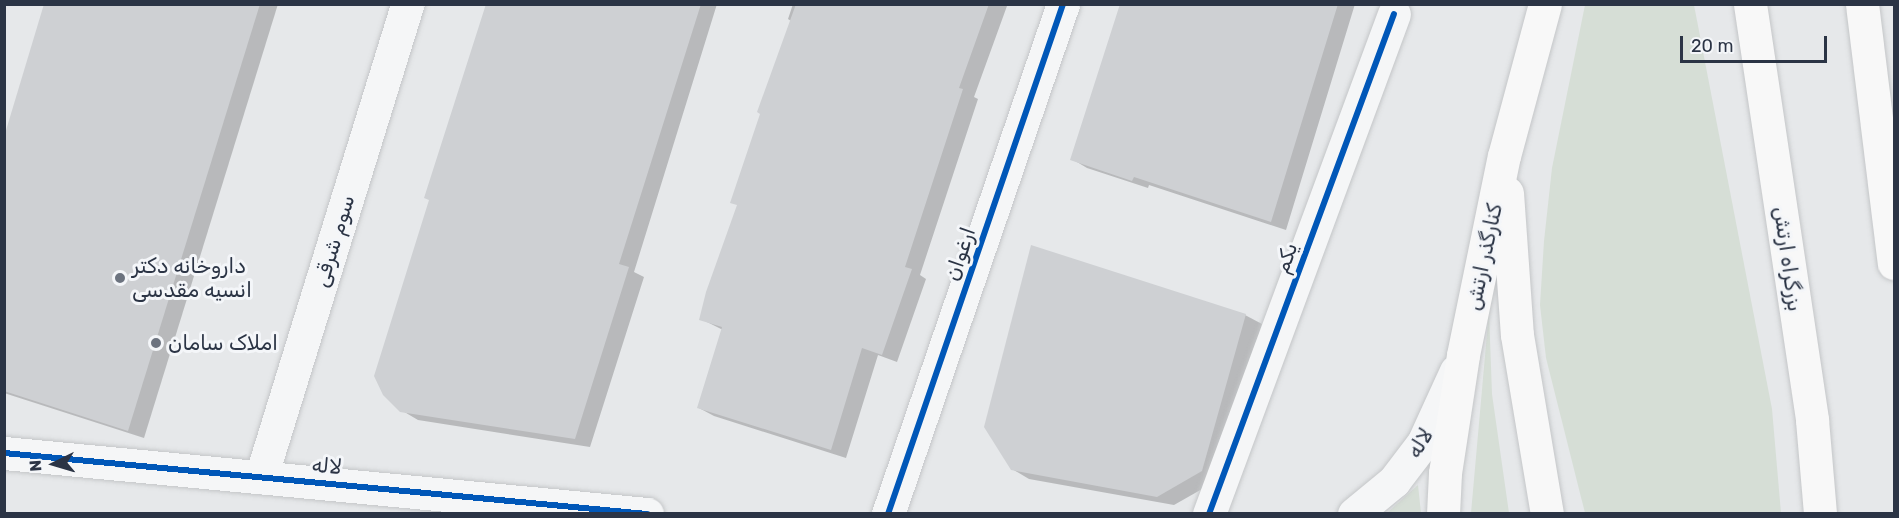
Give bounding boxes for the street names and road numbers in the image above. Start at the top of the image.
street label: سوم شرقی [308,192,360,290]
street label: کنارگذر ارتش [1460,201,1508,313]
street label: بزرگراه ارتش [1768,205,1808,313]
street label: ارغوان [939,224,981,284]
street label: یکم [1269,239,1303,277]
street label: لاله [1401,423,1439,463]
street label: لاله [311,452,343,480]

